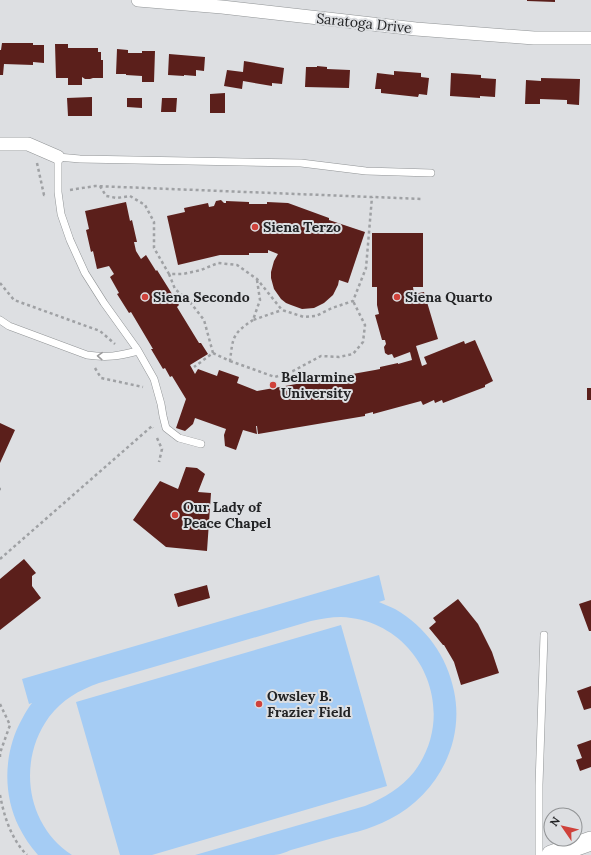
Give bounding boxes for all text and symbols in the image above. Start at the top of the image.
street label: Saratoga Drive [316,9,413,37]
place label: Siena Terzo [263,218,341,236]
marker: Siena Terzo [250,222,260,232]
place label: Siena Secondo [153,288,250,306]
place label: Siena Quarto [405,288,493,306]
marker: Siena Secondo [140,292,150,302]
marker: Siena Quarto [392,292,402,302]
one-way arrow [97,352,103,361]
place label: Bellarmine University [281,368,355,402]
marker: Bellarmine University [268,380,278,390]
place label: Our Lady of Peace Chapel [183,498,272,532]
marker: Our Lady of Peace Chapel [170,510,180,520]
place label: Owsley B. Frazier Field [267,687,351,721]
marker: Owsley B. Frazier Field [254,699,264,709]
north arrow [543,807,583,847]
text: N [547,814,563,829]

